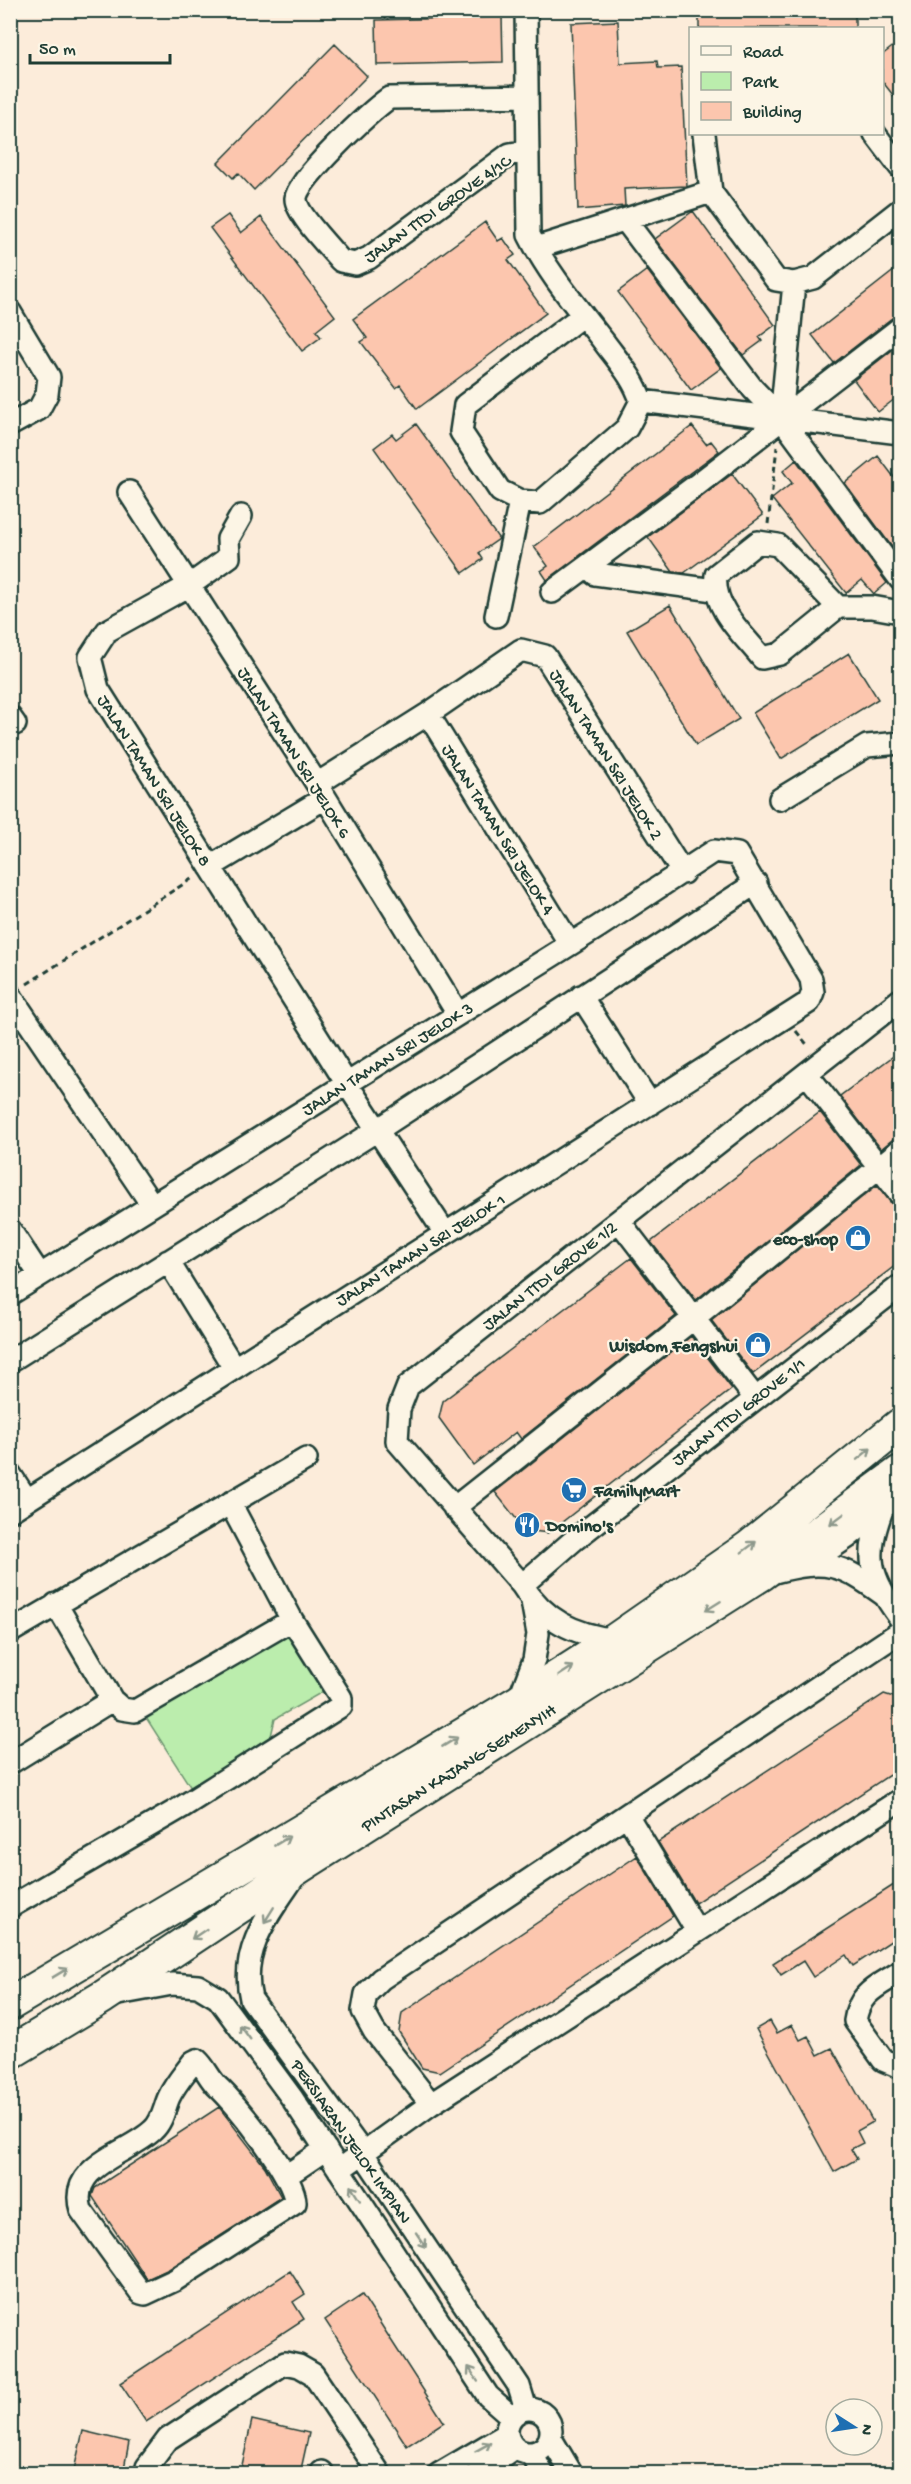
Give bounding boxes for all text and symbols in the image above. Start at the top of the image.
scale bar [30,27,170,65]
legend [689,27,884,135]
text: 50 m [39,40,76,61]
text: Road [743,43,784,64]
text: Park [742,73,779,94]
text: Building [742,103,802,124]
street label: JALAN TTDI GROVE 4/1C [361,151,517,269]
street label: JALAN TAMAN SRI JELOK 6 [232,664,355,844]
street label: JALAN TAMAN SRI JELOK 2 [544,666,666,845]
street label: JALAN TAMAN SRI JELOK 8 [91,692,214,871]
street label: JALAN TAMAN SRI JELOK 4 [436,741,558,920]
street label: JALAN TAMAN SRI JELOK 3 [299,999,478,1122]
street label: JALAN TAMAN SRI JELOK 1 [333,1190,510,1312]
street label: JALAN TTDI GROVE 1/2 [479,1218,622,1336]
shop icon: eco-shop [843,1223,873,1253]
place label: eco-shop [772,1230,838,1251]
shop icon: Wisdom Fengshui [743,1330,773,1360]
place label: Wisdom Fengshui [608,1337,738,1358]
street label: JALAN TTDI GROVE 1/1 [669,1354,810,1472]
one-way arrow [856,1448,872,1461]
supermarket icon: FamilyMart [559,1475,589,1505]
place label: FamilyMart [593,1482,681,1503]
restaurant icon: Domino's [512,1510,542,1540]
one-way arrow [829,1513,845,1525]
place label: Domino's [544,1517,614,1538]
one-way arrow [740,1540,756,1553]
one-way arrow [705,1600,722,1612]
one-way arrow [557,1664,574,1676]
street label: PINTASAN KAJANG-SEMENYIH [357,1700,561,1838]
one-way arrow [441,1736,458,1748]
one-way arrow [273,1835,290,1847]
one-way arrow [262,1906,274,1923]
one-way arrow [191,1927,208,1940]
one-way arrow [51,1966,68,1978]
one-way arrow [239,2025,251,2041]
street label: PERSIARAN JELOK IMPIAN [285,2055,415,2229]
one-way arrow [348,2185,361,2202]
one-way arrow [415,2231,427,2248]
one-way arrow [467,2366,479,2383]
north arrow [824,2397,884,2457]
text: N [855,2422,876,2437]
one-way arrow [474,2441,491,2453]

